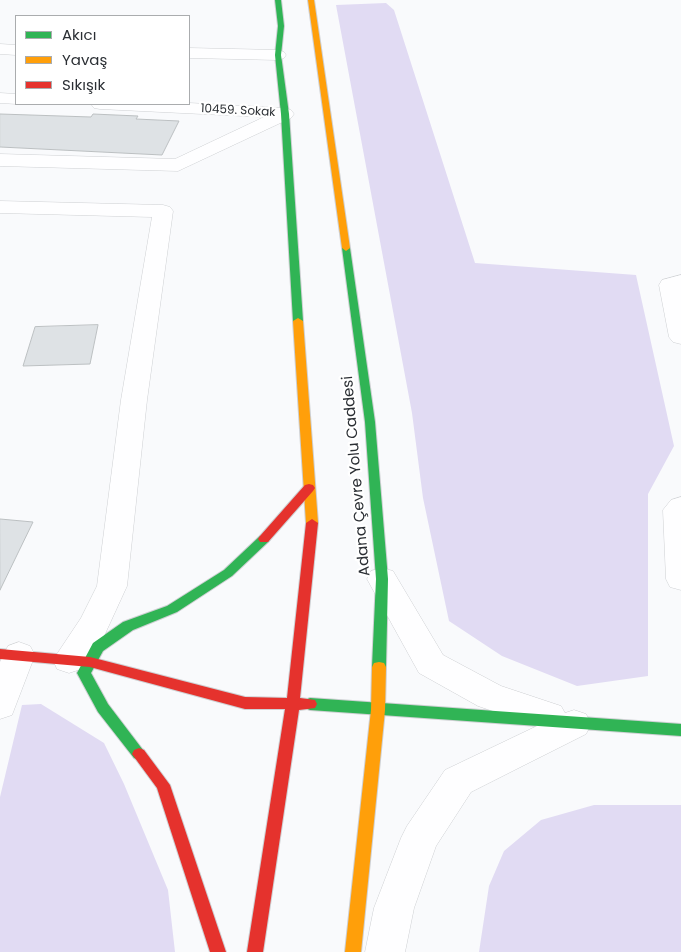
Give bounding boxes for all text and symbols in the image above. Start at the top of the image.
legend [15,15,190,105]
text: Akıcı [62,24,96,45]
text: Yavaş [62,49,107,70]
text: Sıkışık [62,74,105,95]
street label: 10459. Sokak [200,102,276,120]
street label: Adana Çevre Yolu Caddesi [339,375,375,577]

